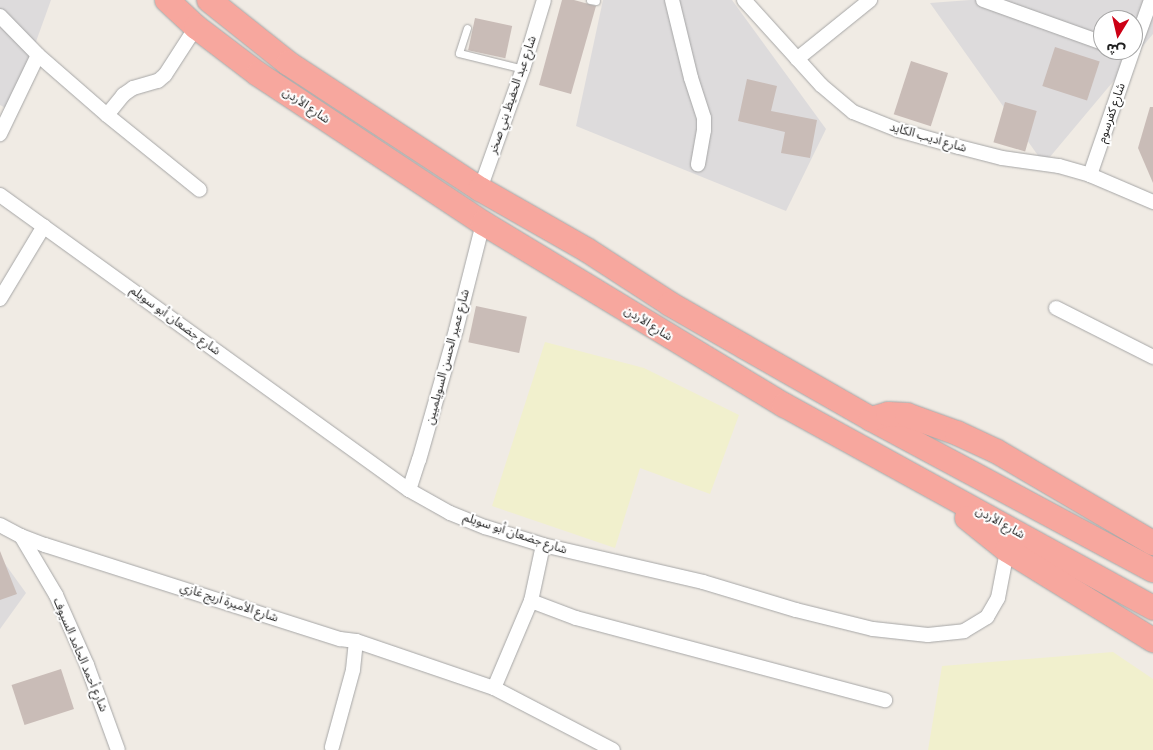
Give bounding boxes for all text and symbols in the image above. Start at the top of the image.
north arrow [1093,10,1143,60]
street label: شارع عبد الحفيظ بني صخر [486,34,540,156]
text: ش [1105,39,1127,59]
street label: شارع كفرسوم [1095,81,1129,145]
street label: شارع الأردن [280,85,332,127]
street label: شارع أديب الكايد [888,120,968,156]
street label: شارع جضعان أبو سويلم [127,283,223,359]
street label: شارع عمير الحسن السويلميين [423,288,473,426]
street label: شارع الأردن [621,304,675,344]
street label: شارع الأردن [973,504,1027,542]
street label: شارع جضعان أبو سويلم [461,510,569,558]
street label: شارع الأميرة أريج غازي [178,580,280,626]
street label: شارع أحمد الحامد السيوف [49,596,111,714]

